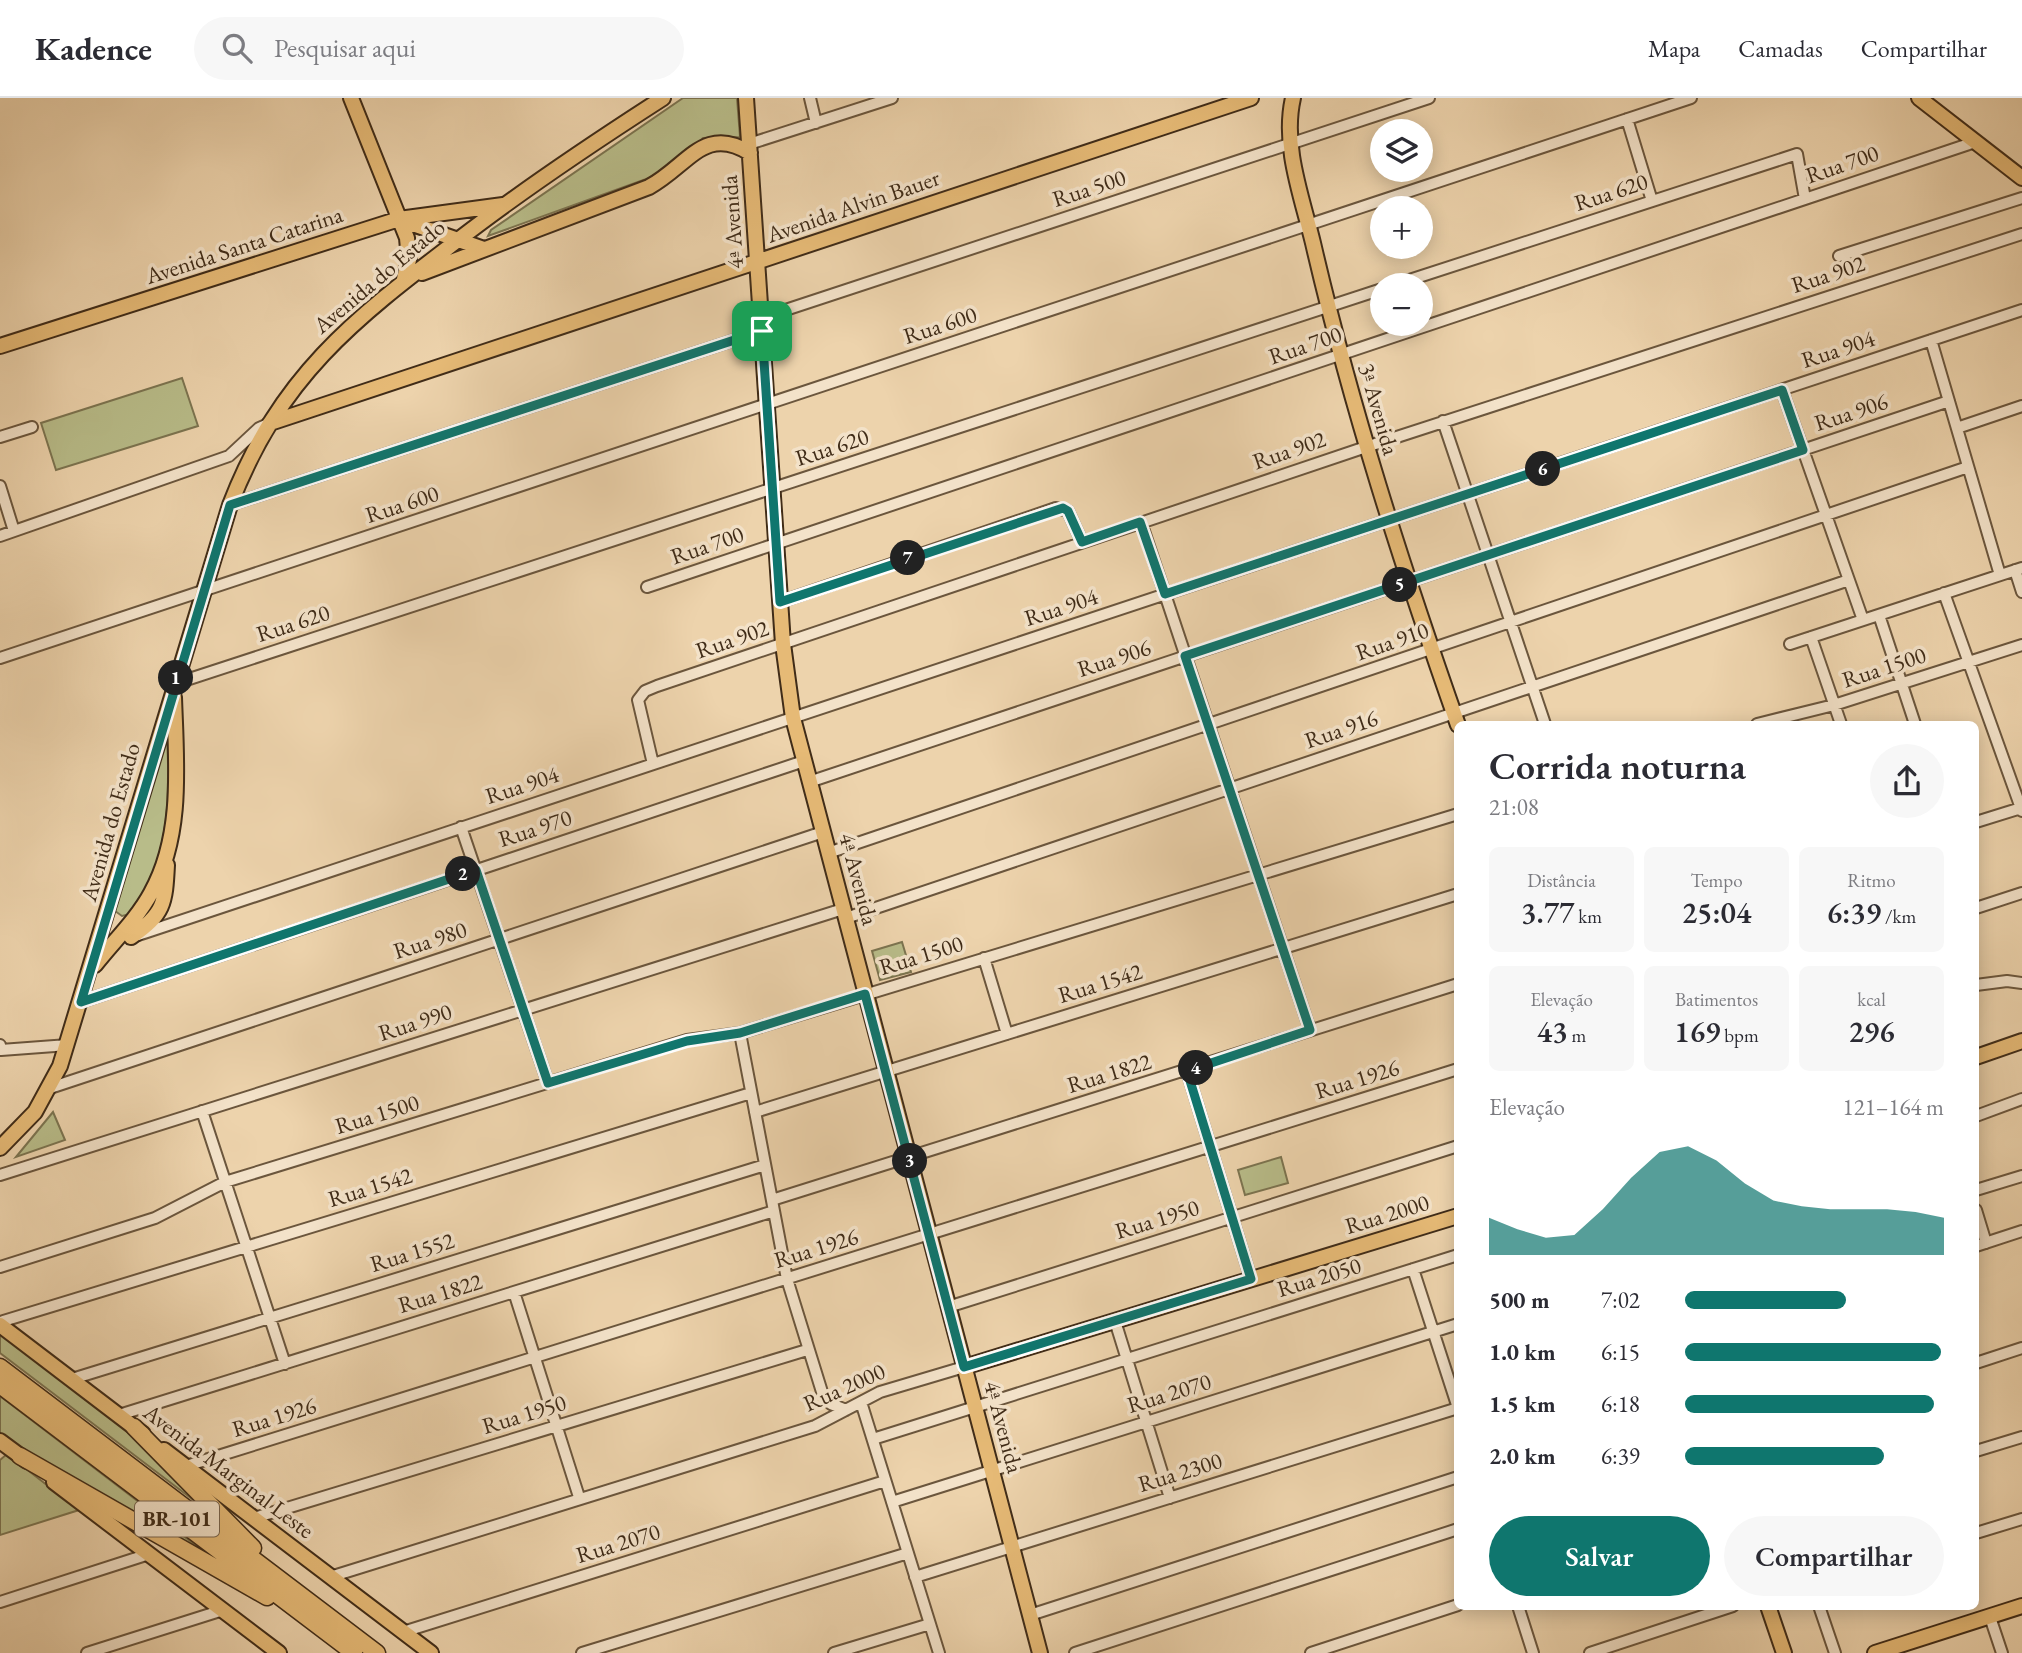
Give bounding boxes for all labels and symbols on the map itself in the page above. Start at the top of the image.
street label: Rua 700 [1801,138,1883,190]
street label: Avenida Alvin Bauer [761,162,944,250]
street label: Rua 500 [1048,162,1130,214]
street label: Rua 620 [1570,166,1652,218]
street label: 4ª Avenida [714,173,750,270]
street label: Avenida Santa Catarina [141,199,347,291]
street label: Avenida do Estado [306,212,451,341]
street label: Rua 902 [1787,248,1869,300]
street label: Rua 600 [899,299,981,351]
pin [732,301,792,361]
street label: Rua 700 [1264,319,1346,371]
street label: Rua 904 [1797,323,1879,375]
street label: 3ª Avenida [1352,360,1407,459]
street label: Rua 906 [1810,386,1892,438]
street label: Rua 620 [791,421,873,473]
street label: Rua 902 [1248,424,1330,476]
pin: 6 [1526,452,1560,486]
street label: Rua 600 [361,478,443,530]
street label: Rua 700 [666,519,748,571]
pin: 7 [890,540,926,575]
pin: 5 [1382,568,1418,602]
street label: Rua 904 [1020,581,1102,633]
street label: Rua 620 [252,597,334,649]
street label: Rua 902 [691,613,773,665]
street label: Rua 910 [1351,615,1433,667]
street label: Rua 906 [1073,632,1155,684]
street label: Rua 1500 [1838,639,1930,695]
pin: 1 [158,660,194,696]
street label: Rua 916 [1300,703,1382,755]
street label: Avenida do Estado [73,739,147,906]
street label: Rua 904 [481,759,563,811]
street label: Rua 970 [494,802,576,854]
street label: 4ª Avenida [832,830,886,929]
pin: 2 [446,856,480,892]
street label: Rua 980 [389,914,471,966]
street label: Rua 1500 [875,928,967,982]
street label: Rua 1542 [1054,956,1146,1010]
street label: Rua 990 [374,996,456,1048]
street label: Rua 1822 [1063,1046,1155,1100]
pin: 4 [1178,1051,1214,1086]
street label: Rua 1926 [1311,1052,1403,1106]
street label: Rua 1500 [331,1087,423,1141]
pin: 3 [892,1144,928,1178]
street label: Rua 1542 [324,1160,416,1214]
street label: Rua 2000 [1341,1187,1433,1241]
street label: Rua 1950 [1111,1192,1203,1246]
street label: Rua 1926 [770,1221,862,1275]
street label: Rua 1552 [366,1225,458,1279]
street label: Rua 2050 [1273,1250,1365,1304]
street label: Rua 1822 [394,1266,486,1320]
street label: Rua 2000 [798,1356,890,1418]
street label: Rua 2070 [1123,1366,1215,1420]
street label: 4ª Avenida [977,1378,1031,1477]
street label: Rua 1950 [478,1387,570,1441]
street label: Rua 1926 [228,1390,320,1444]
street label: Avenida Marginal Leste [137,1396,320,1545]
street label: Rua 2300 [1134,1445,1226,1499]
road number: BR-101 [135,1502,219,1536]
street label: Rua 2070 [572,1516,664,1570]

